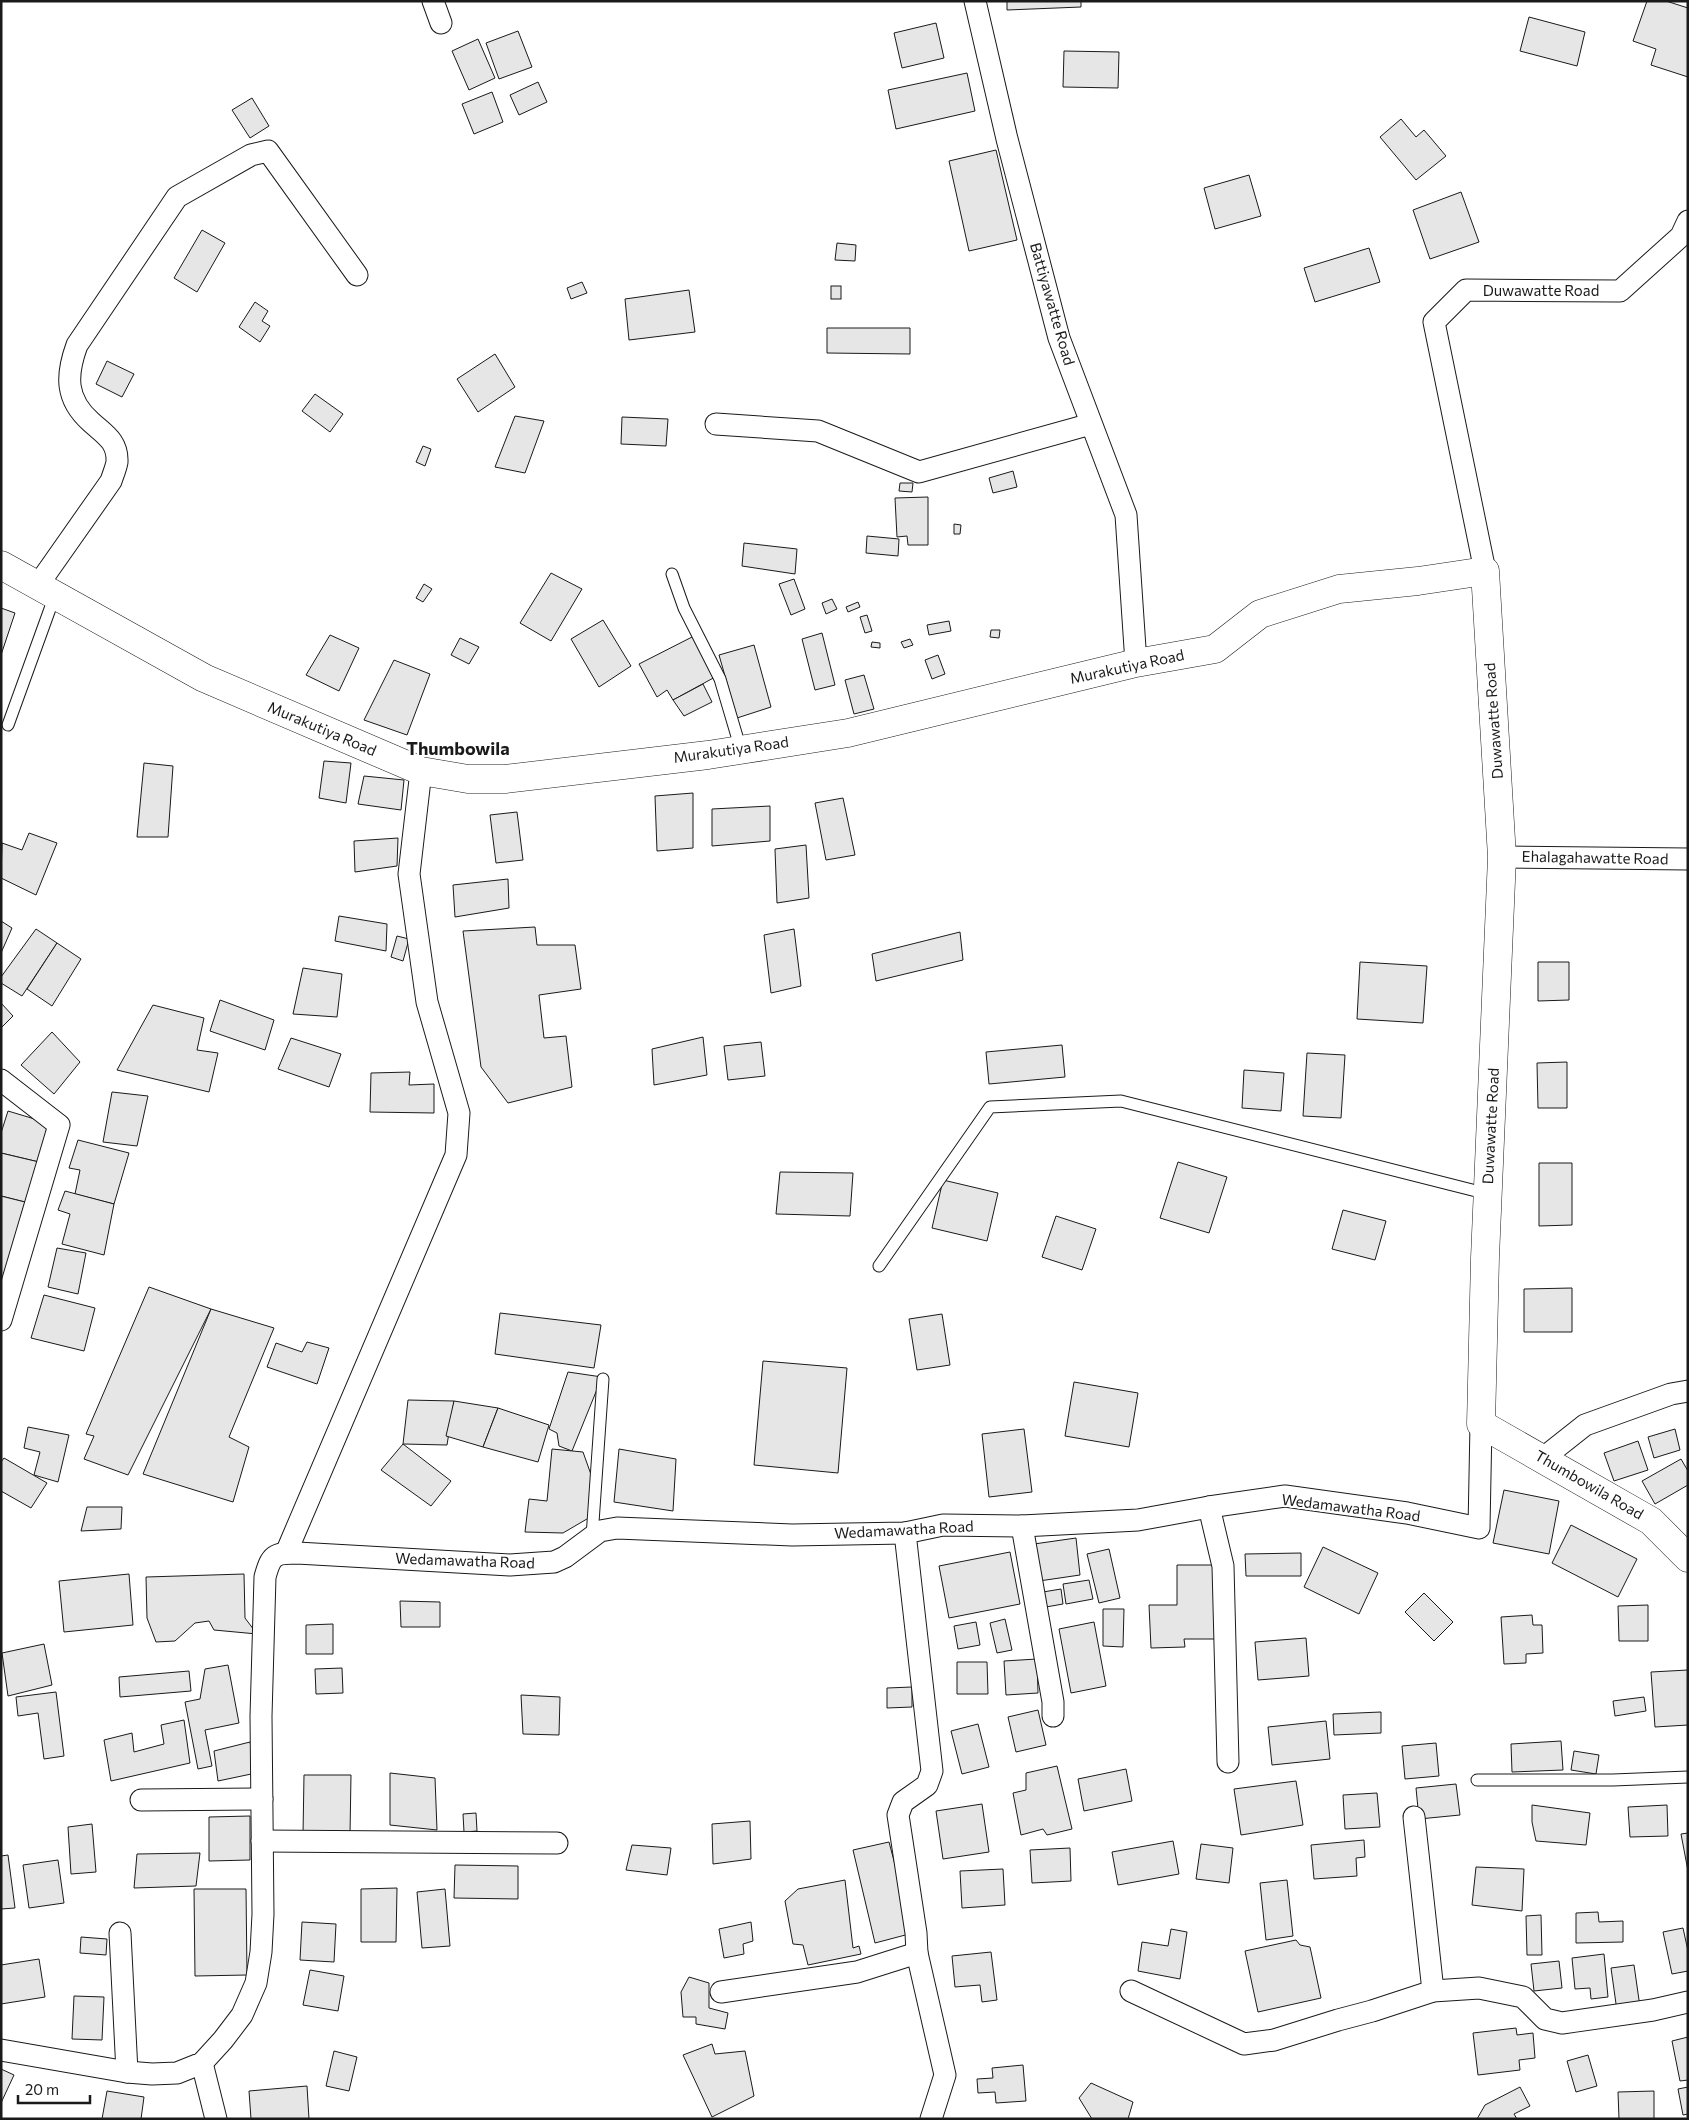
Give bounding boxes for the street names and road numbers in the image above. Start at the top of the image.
street label: Battiyawatte Road [1027,240,1079,367]
street label: Duwawatte Road [1483,281,1599,299]
street label: Murakutiya Road [1068,645,1186,687]
street label: Duwawatte Road [1480,662,1506,780]
street label: Murakutiya Road [265,697,379,759]
street label: Murakutiya Road [672,732,790,766]
street label: Ehalagahawatte Road [1521,847,1669,867]
street label: Duwawatte Road [1478,1067,1502,1185]
street label: Thumbowila Road [1532,1446,1647,1523]
street label: Wedamawatha Road [1281,1490,1422,1524]
street label: Wedamawatha Road [834,1516,974,1542]
street label: Wedamawatha Road [395,1549,535,1571]

